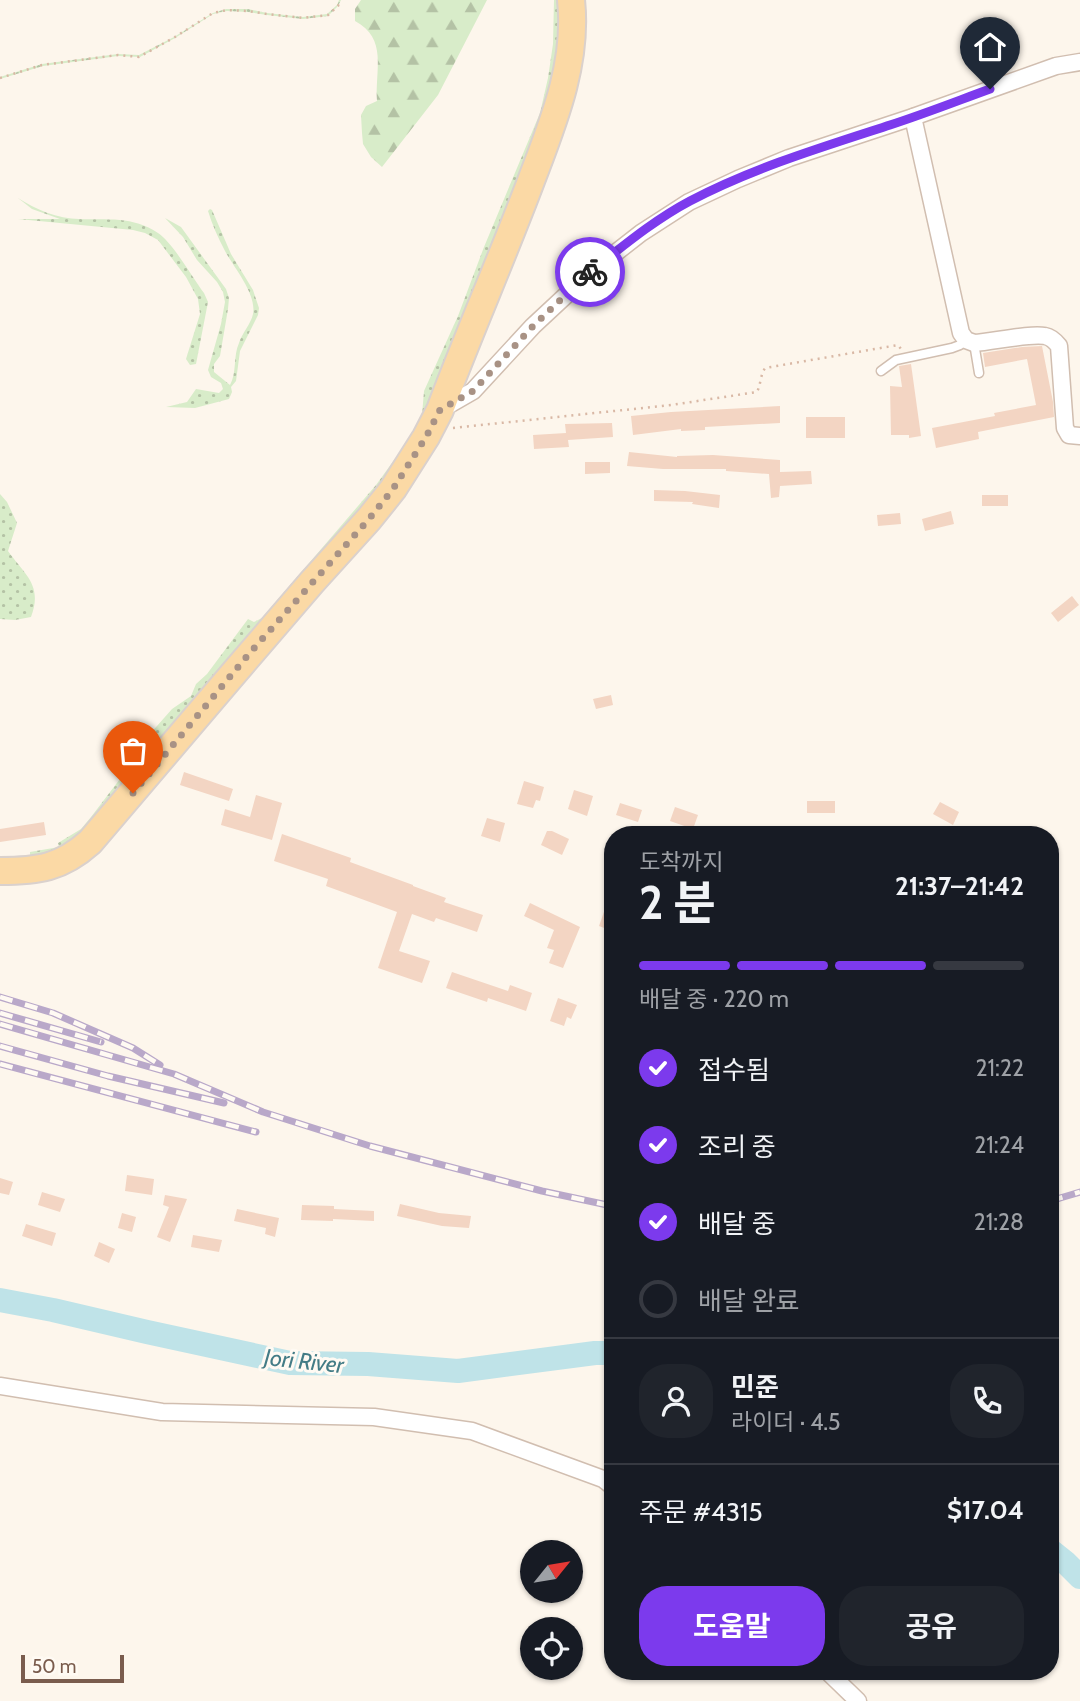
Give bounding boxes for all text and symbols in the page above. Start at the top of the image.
pin [960,17,1020,89]
icon: home [971,28,1009,66]
courier [555,237,625,307]
icon: bike [571,253,609,291]
pin [103,721,163,793]
icon: bag [114,732,152,770]
text: 도착까지 [639,848,724,876]
text: 21:37–21:42 [895,870,1024,902]
text: 2 분 [639,875,716,931]
text: 배달 중 · 220 m [639,985,789,1013]
icon: check [639,1049,677,1087]
text: 접수됨 [698,1054,770,1086]
text: 21:22 [976,1054,1024,1082]
icon: check [639,1126,677,1164]
text: 조리 중 [698,1131,776,1163]
text: 21:24 [974,1131,1024,1159]
icon: check [639,1203,677,1241]
text: 배달 중 [698,1208,776,1240]
text: 21:28 [974,1208,1024,1236]
text: 배달 완료 [698,1285,800,1317]
water label: Jori River [261,1343,346,1379]
button: person [639,1364,713,1438]
button: phone [950,1364,1024,1438]
text: 민준 [731,1371,779,1403]
text: 라이더 · 4.5 [731,1408,840,1436]
text: $17.04 [947,1494,1024,1526]
text: 주문 #4315 [639,1496,763,1528]
north arrow [520,1540,583,1603]
map controls [520,1540,583,1680]
button: 도움말 [639,1586,825,1666]
button: 공유 [839,1586,1024,1666]
button: locate [520,1617,583,1680]
scale bar [21,1652,124,1684]
text: 50 m [32,1655,76,1678]

